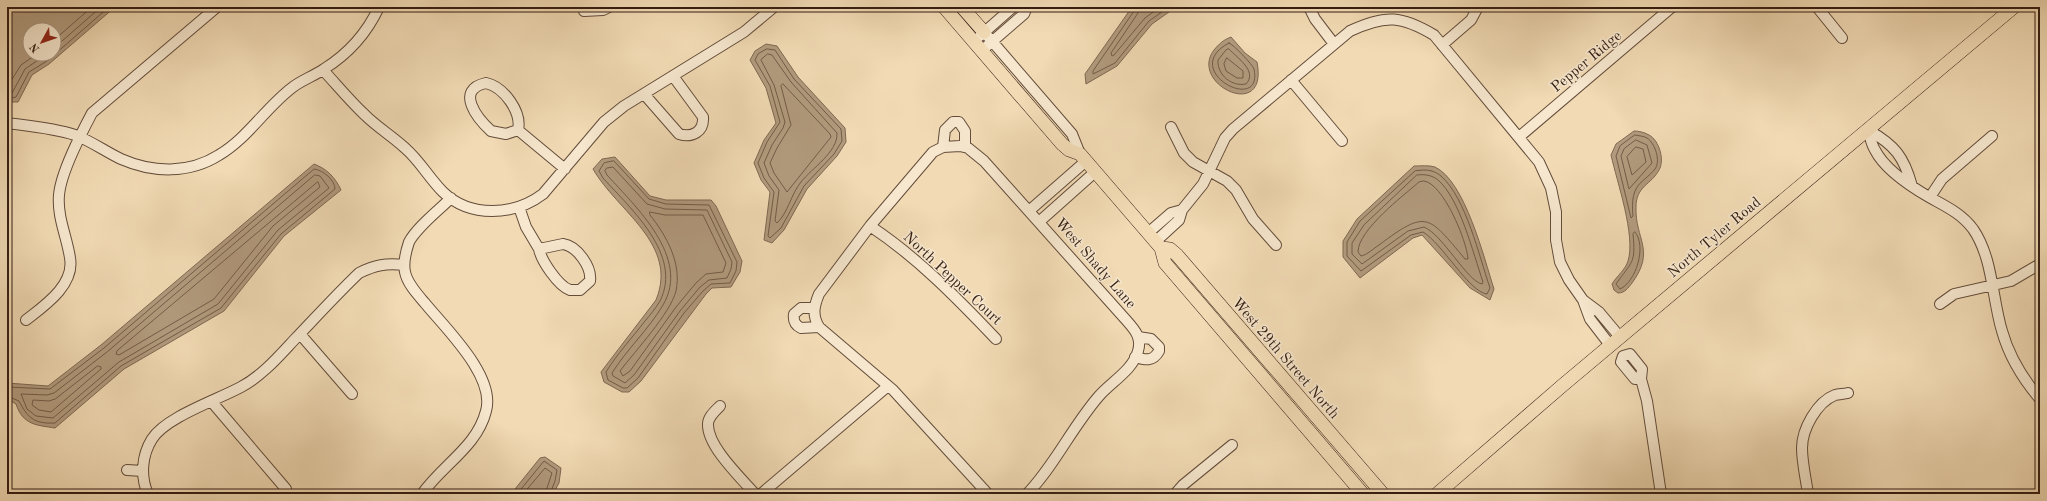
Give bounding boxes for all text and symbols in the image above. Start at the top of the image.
north arrow [22,22,62,62]
street label: Pepper Ridge [1549,28,1625,96]
text: N [28,40,42,54]
street label: North Tyler Road [1666,195,1764,281]
street label: West Shady Lane [1052,216,1138,312]
street label: North Pepper Court [900,230,1004,328]
street label: West 29th Street North [1228,296,1341,422]

